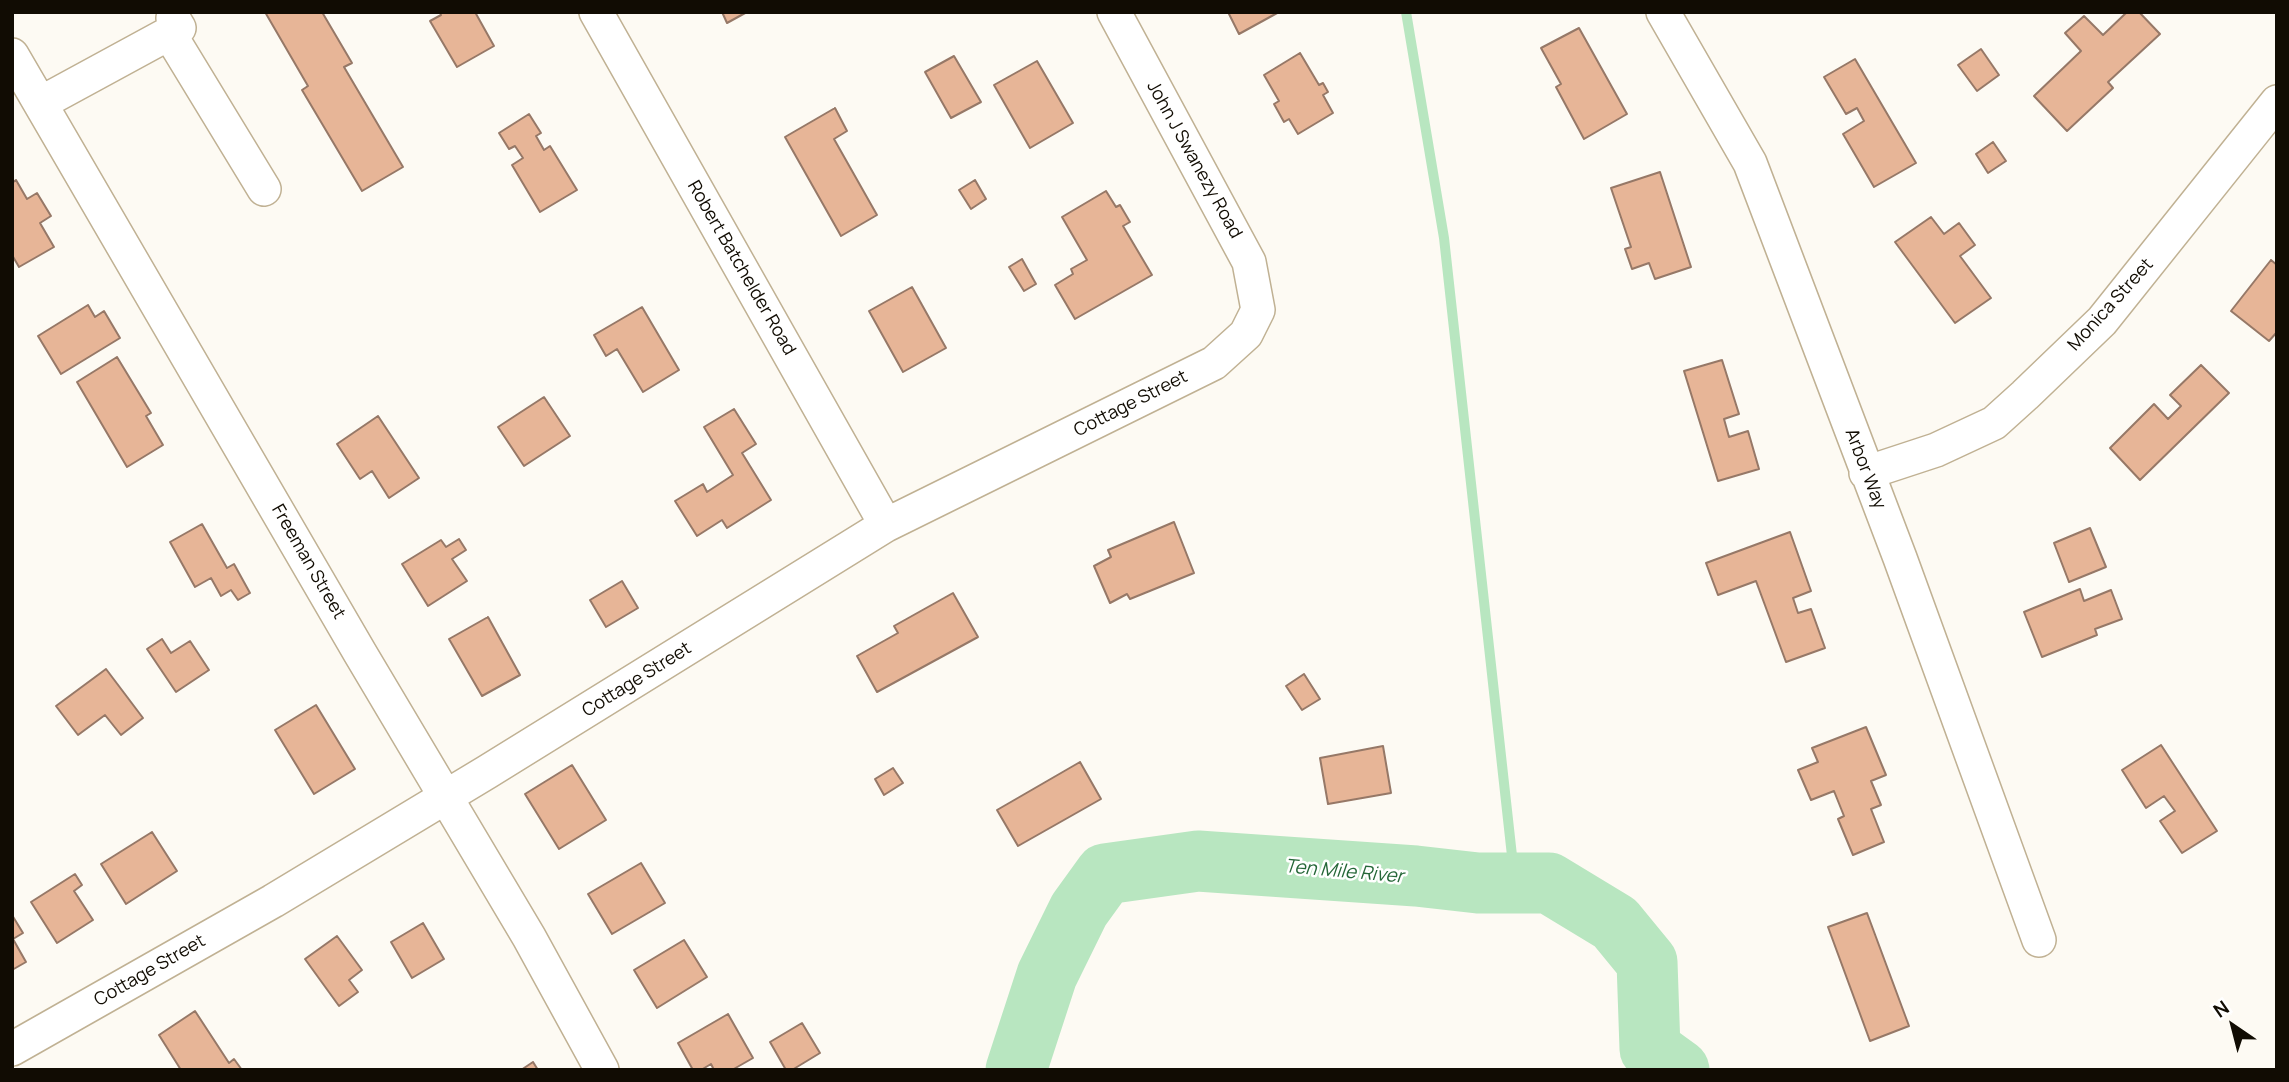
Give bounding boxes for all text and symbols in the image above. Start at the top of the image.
street label: John J Swanezy Road [1142,78,1246,242]
street label: Robert Batchelder Road [682,177,800,359]
street label: Monica Street [2064,254,2158,356]
street label: Cottage Street [1071,366,1191,442]
street label: Arbor Way [1840,426,1890,512]
street label: Freeman Street [267,501,349,623]
street label: Cottage Street [578,638,696,722]
water label: Ten Mile River [1284,855,1404,889]
street label: Cottage Street [91,931,209,1011]
north arrow [2198,991,2268,1061]
text: N [2208,994,2234,1023]

